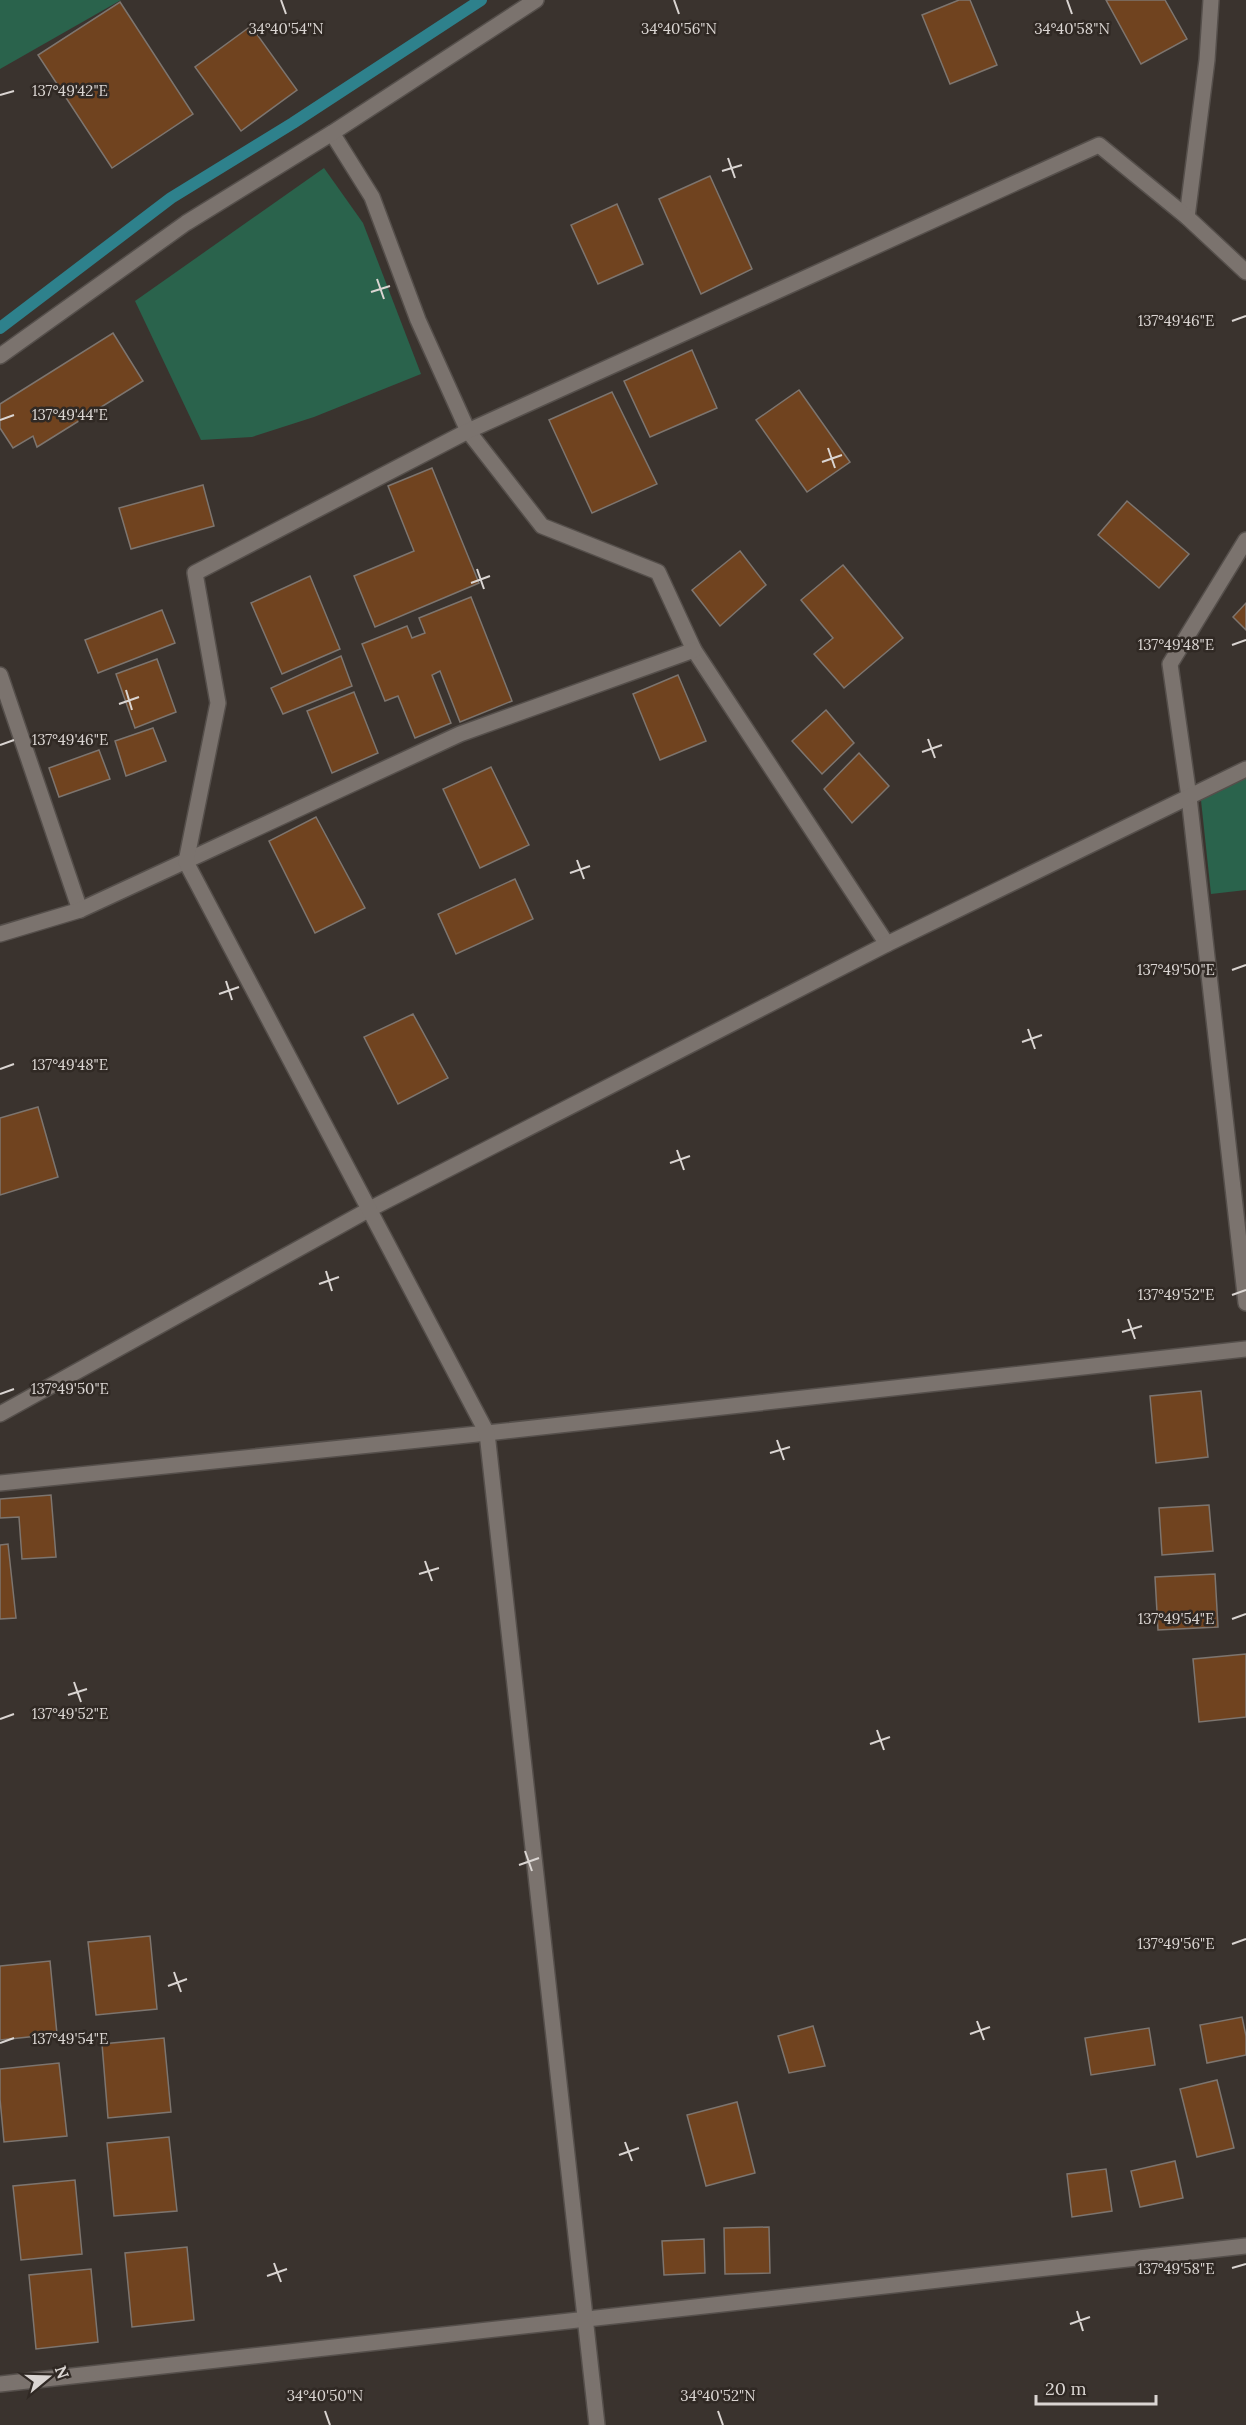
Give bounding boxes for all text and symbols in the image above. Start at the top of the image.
text: 34°40'54"N [248,19,324,38]
text: 34°40'56"N [641,19,717,38]
text: 34°40'58"N [1034,19,1110,38]
text: 137°49'42"E [32,81,108,100]
text: 137°49'46"E [1138,311,1214,330]
text: 137°49'44"E [32,405,108,424]
text: 137°49'48"E [1138,635,1214,654]
text: 137°49'46"E [32,730,108,749]
text: 137°49'50"E [1137,960,1215,979]
text: 137°49'48"E [32,1055,108,1074]
text: 137°49'52"E [1138,1285,1214,1304]
text: 137°49'50"E [31,1379,109,1398]
text: 137°49'54"E [1138,1609,1214,1628]
text: 137°49'52"E [32,1704,108,1723]
text: 137°49'56"E [1137,1934,1215,1953]
text: 137°49'54"E [32,2029,108,2048]
text: 137°49'58"E [1137,2259,1215,2278]
north arrow [18,2347,78,2407]
text: N [51,2363,74,2381]
scale bar [1036,2368,1156,2406]
text: 20 m [1045,2377,1087,2400]
text: 34°40'50"N [287,2386,363,2405]
text: 34°40'52"N [680,2386,756,2405]

